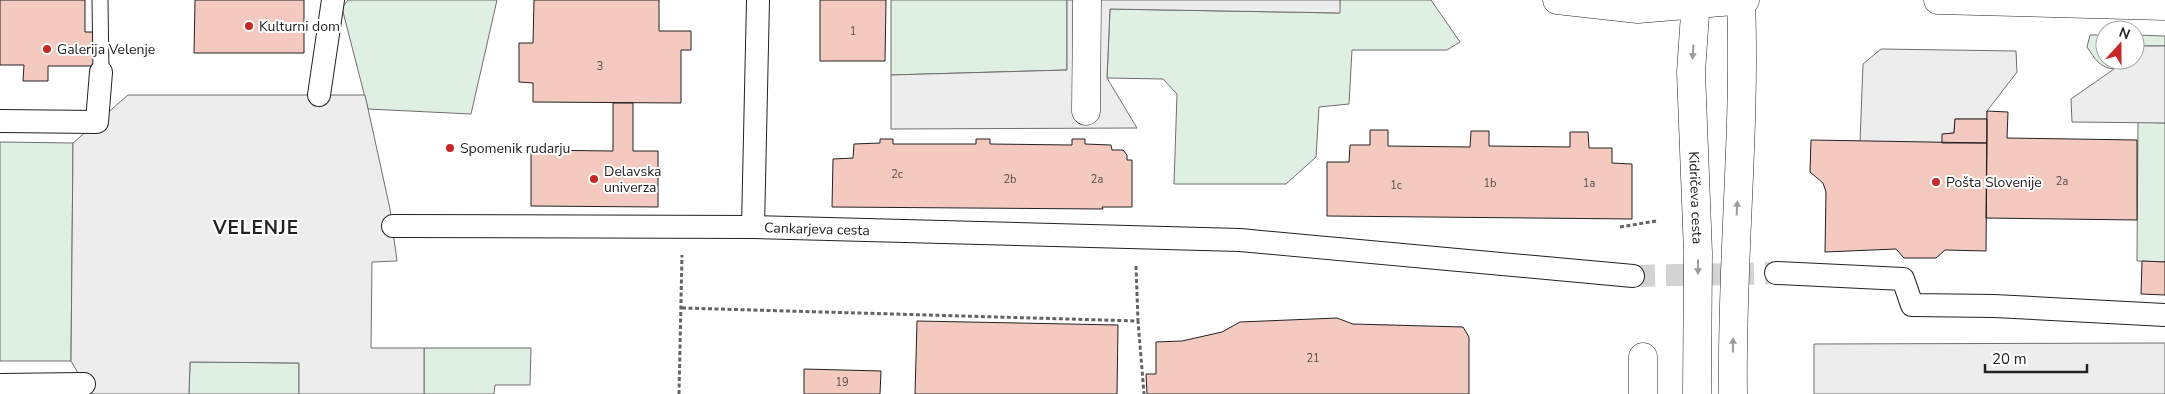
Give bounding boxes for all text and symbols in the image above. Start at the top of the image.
place label: Kulturni dom [259,17,340,36]
marker: Kulturni dom [243,20,255,32]
north arrow [2095,20,2145,70]
text: N [2116,23,2133,44]
house number: 1 [850,24,856,39]
place label: Galerija Velenje [57,40,155,59]
marker: Galerija Velenje [41,43,53,55]
one-way arrow [1688,44,1696,60]
house number: 3 [597,59,603,74]
place label: Spomenik rudarju [460,139,570,158]
marker: Spomenik rudarju [444,142,456,154]
street label: Kidričeva cesta [1684,151,1707,245]
place label: Delavska univerza [604,162,661,197]
house number: 2c [891,167,903,182]
house number: 2b [1003,172,1017,187]
house number: 2a [1091,172,1103,187]
marker: Delavska univerza [588,173,600,185]
place label: Pošta Slovenije [1946,173,2042,192]
house number: 2a [2056,174,2068,189]
house number: 1b [1483,176,1497,191]
house number: 1a [1583,176,1595,191]
marker: Pošta Slovenije [1930,176,1942,188]
house number: 1c [1390,178,1402,193]
one-way arrow [1734,200,1742,216]
district label: VELENJE [212,215,299,241]
street label: Cankarjeva cesta [764,218,870,240]
one-way arrow [1694,259,1702,275]
one-way arrow [1729,337,1737,353]
scale bar [1985,342,2088,374]
text: 20 m [1992,349,2027,369]
house number: 21 [1306,351,1320,366]
house number: 19 [835,375,849,390]

